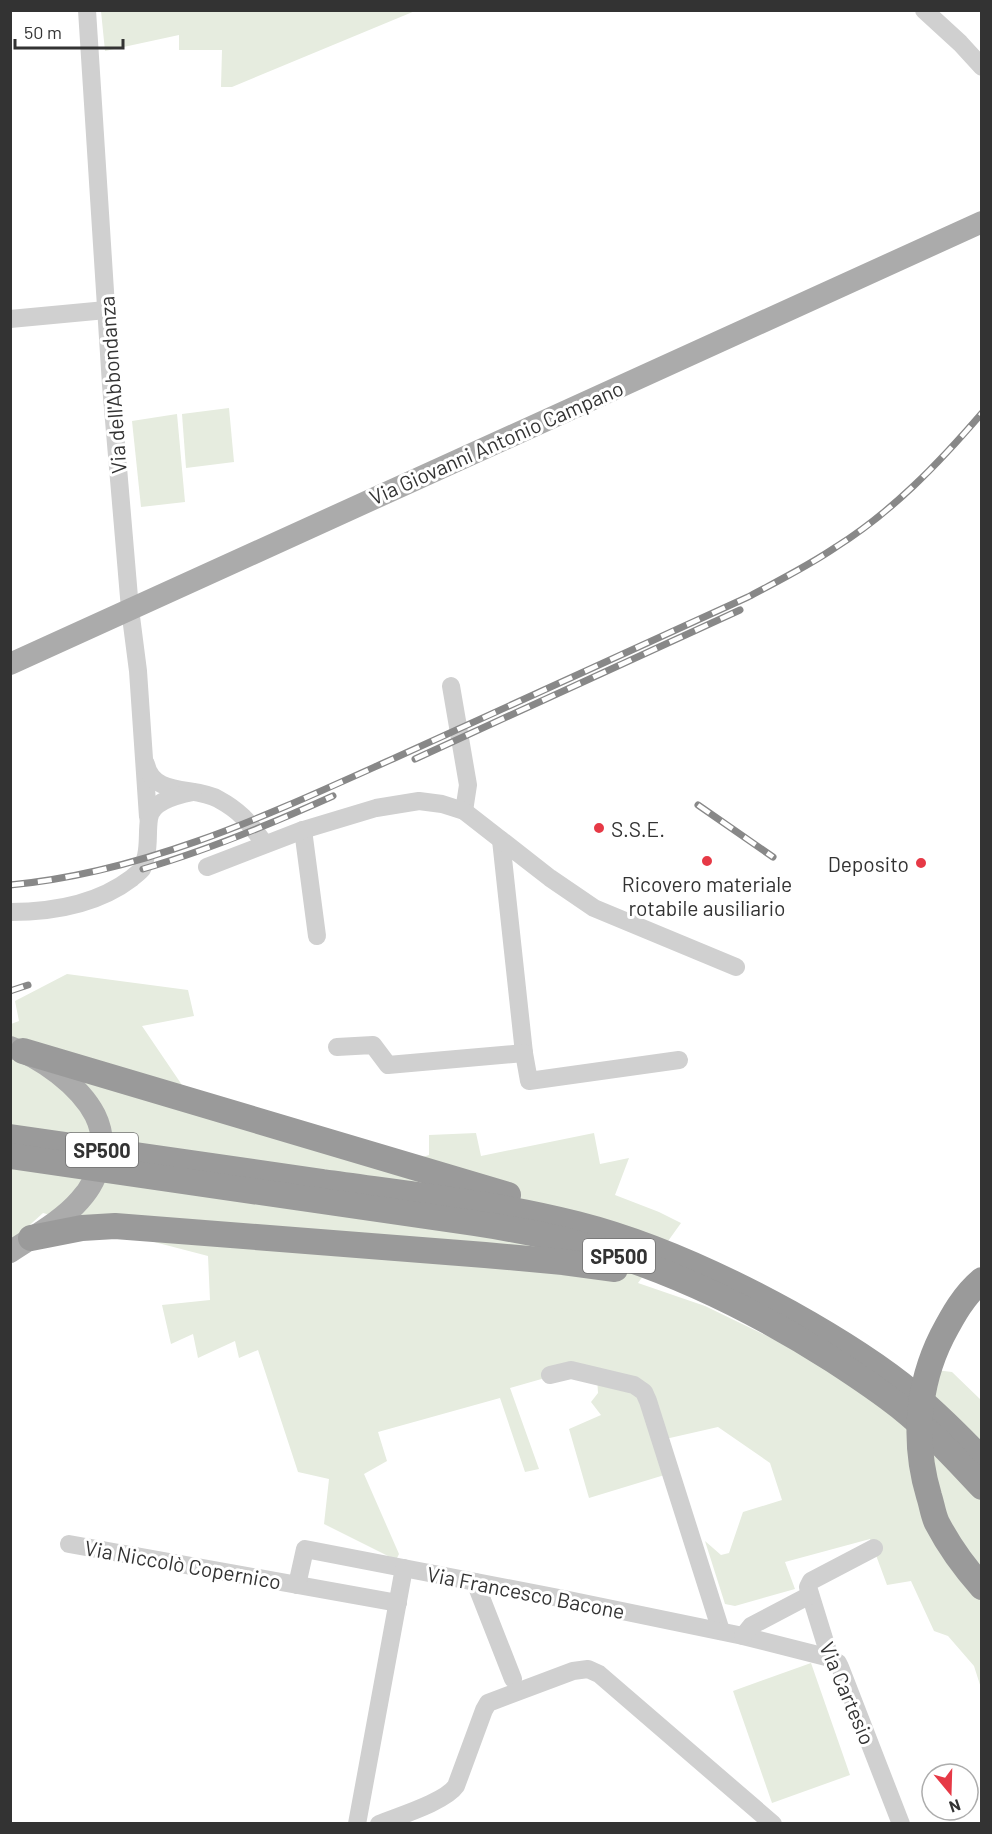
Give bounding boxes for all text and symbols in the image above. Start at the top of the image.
scale bar [15,12,123,50]
text: 50 m [24,21,62,43]
street label: Via dell'Abbondanza [93,295,131,475]
street label: Via Giovanni Antonio Campano [365,375,627,509]
place label: S.S.E. [611,816,665,841]
marker: S.S.E. [592,821,606,835]
place label: Deposito [828,851,909,876]
marker: Ricovero materiale rotabile ausiliario [700,854,714,868]
marker: Deposito [914,856,928,870]
place label: Ricovero materiale rotabile ausiliario [622,871,792,920]
road number: SP500 [66,1133,138,1167]
road number: SP500 [583,1239,655,1273]
street label: Via Niccolò Copernico [83,1534,283,1594]
street label: Via Francesco Bacone [425,1561,627,1623]
street label: Via Cartesio [815,1638,881,1748]
north arrow [920,1762,980,1822]
text: N [947,1796,963,1817]

